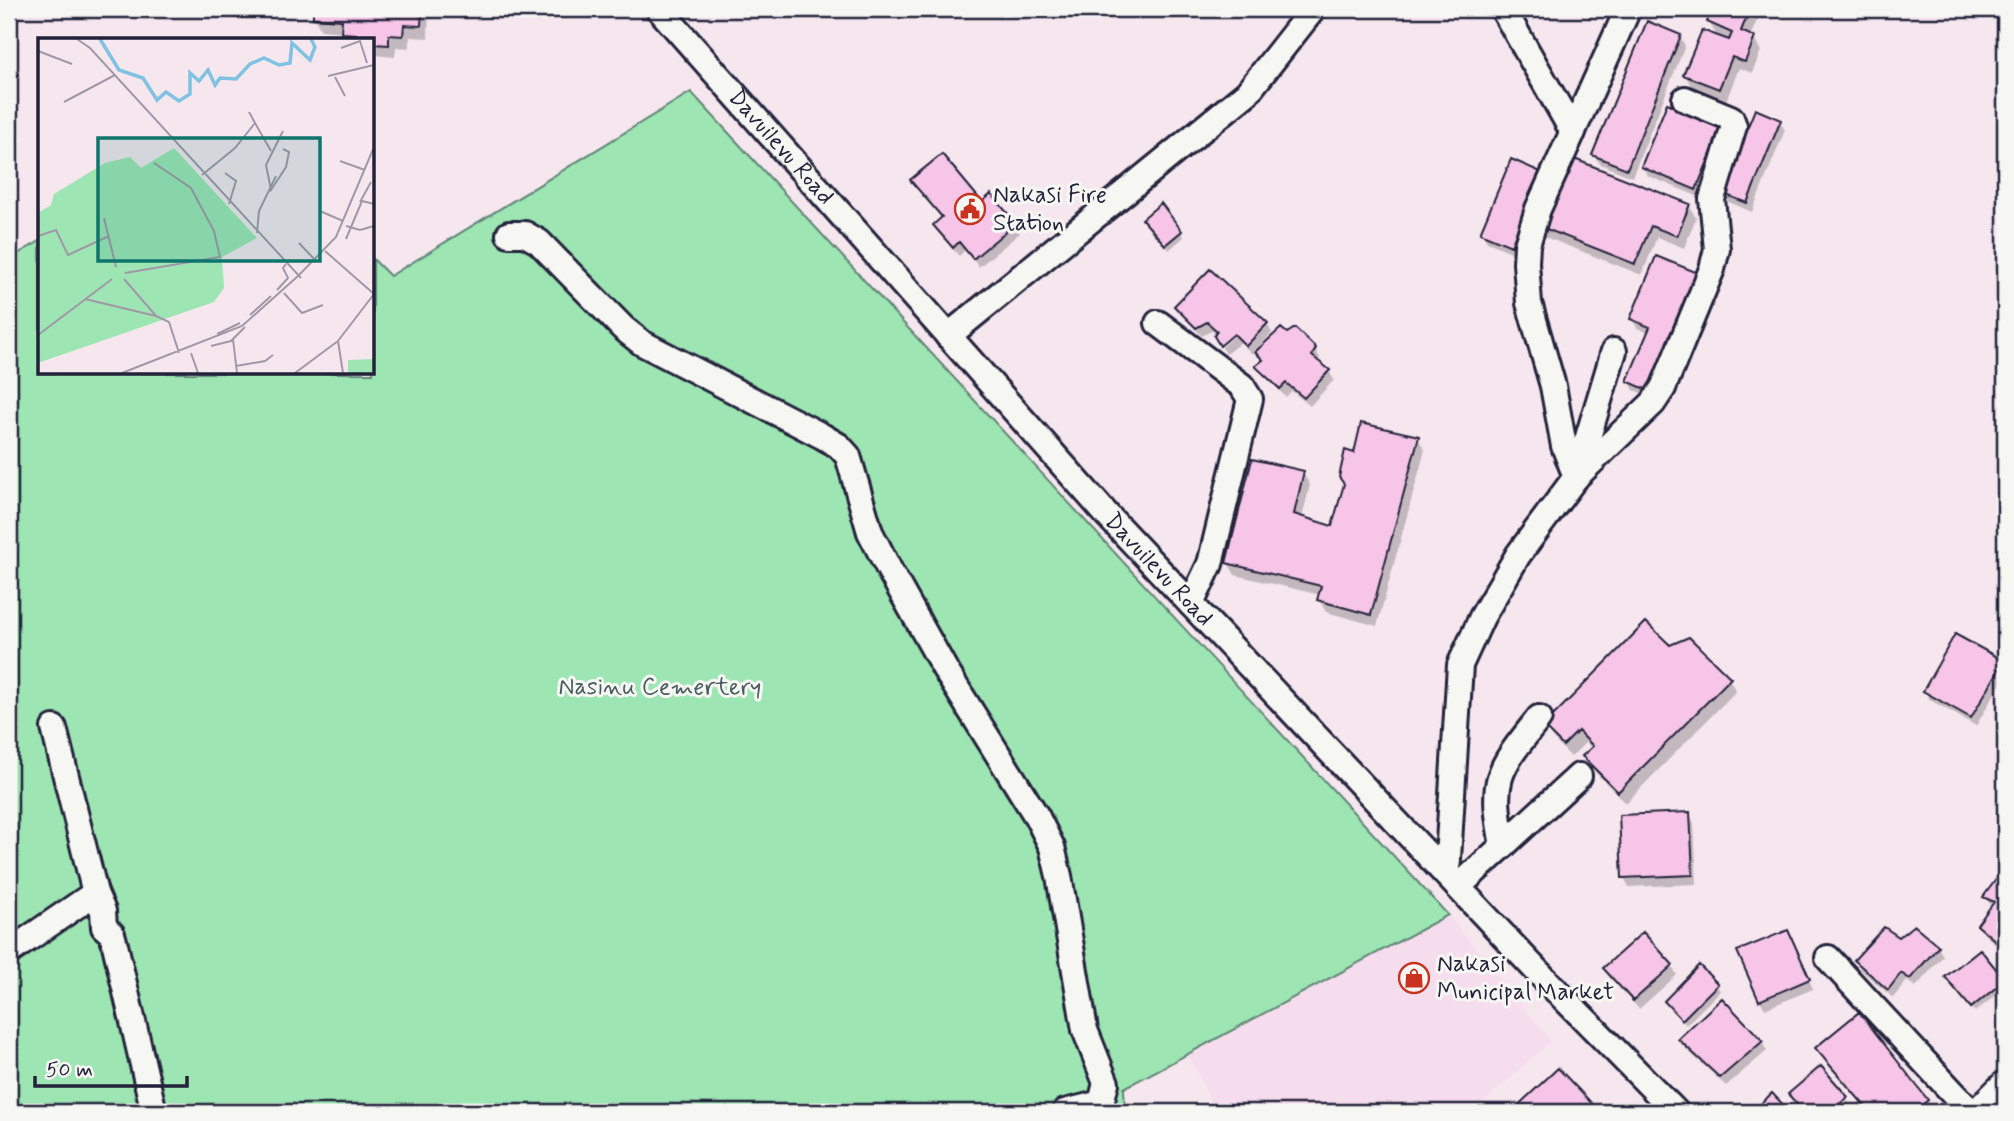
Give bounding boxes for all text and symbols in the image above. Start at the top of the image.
inset map [38,38,374,374]
street label: Davuilevu Road [721,82,841,211]
place label: Nakasi Fire Station [993,180,1107,239]
public building icon: Nakasi Fire Station [953,192,987,226]
street label: Davuilevu Road [1097,506,1220,633]
park label: Nasinu Cemertery [559,672,761,703]
place label: Nakasi Municipal Market [1437,949,1614,1008]
shop icon: Nakasi Municipal Market [1397,961,1431,995]
scale bar [35,1044,187,1088]
text: 50 m [46,1056,93,1084]

